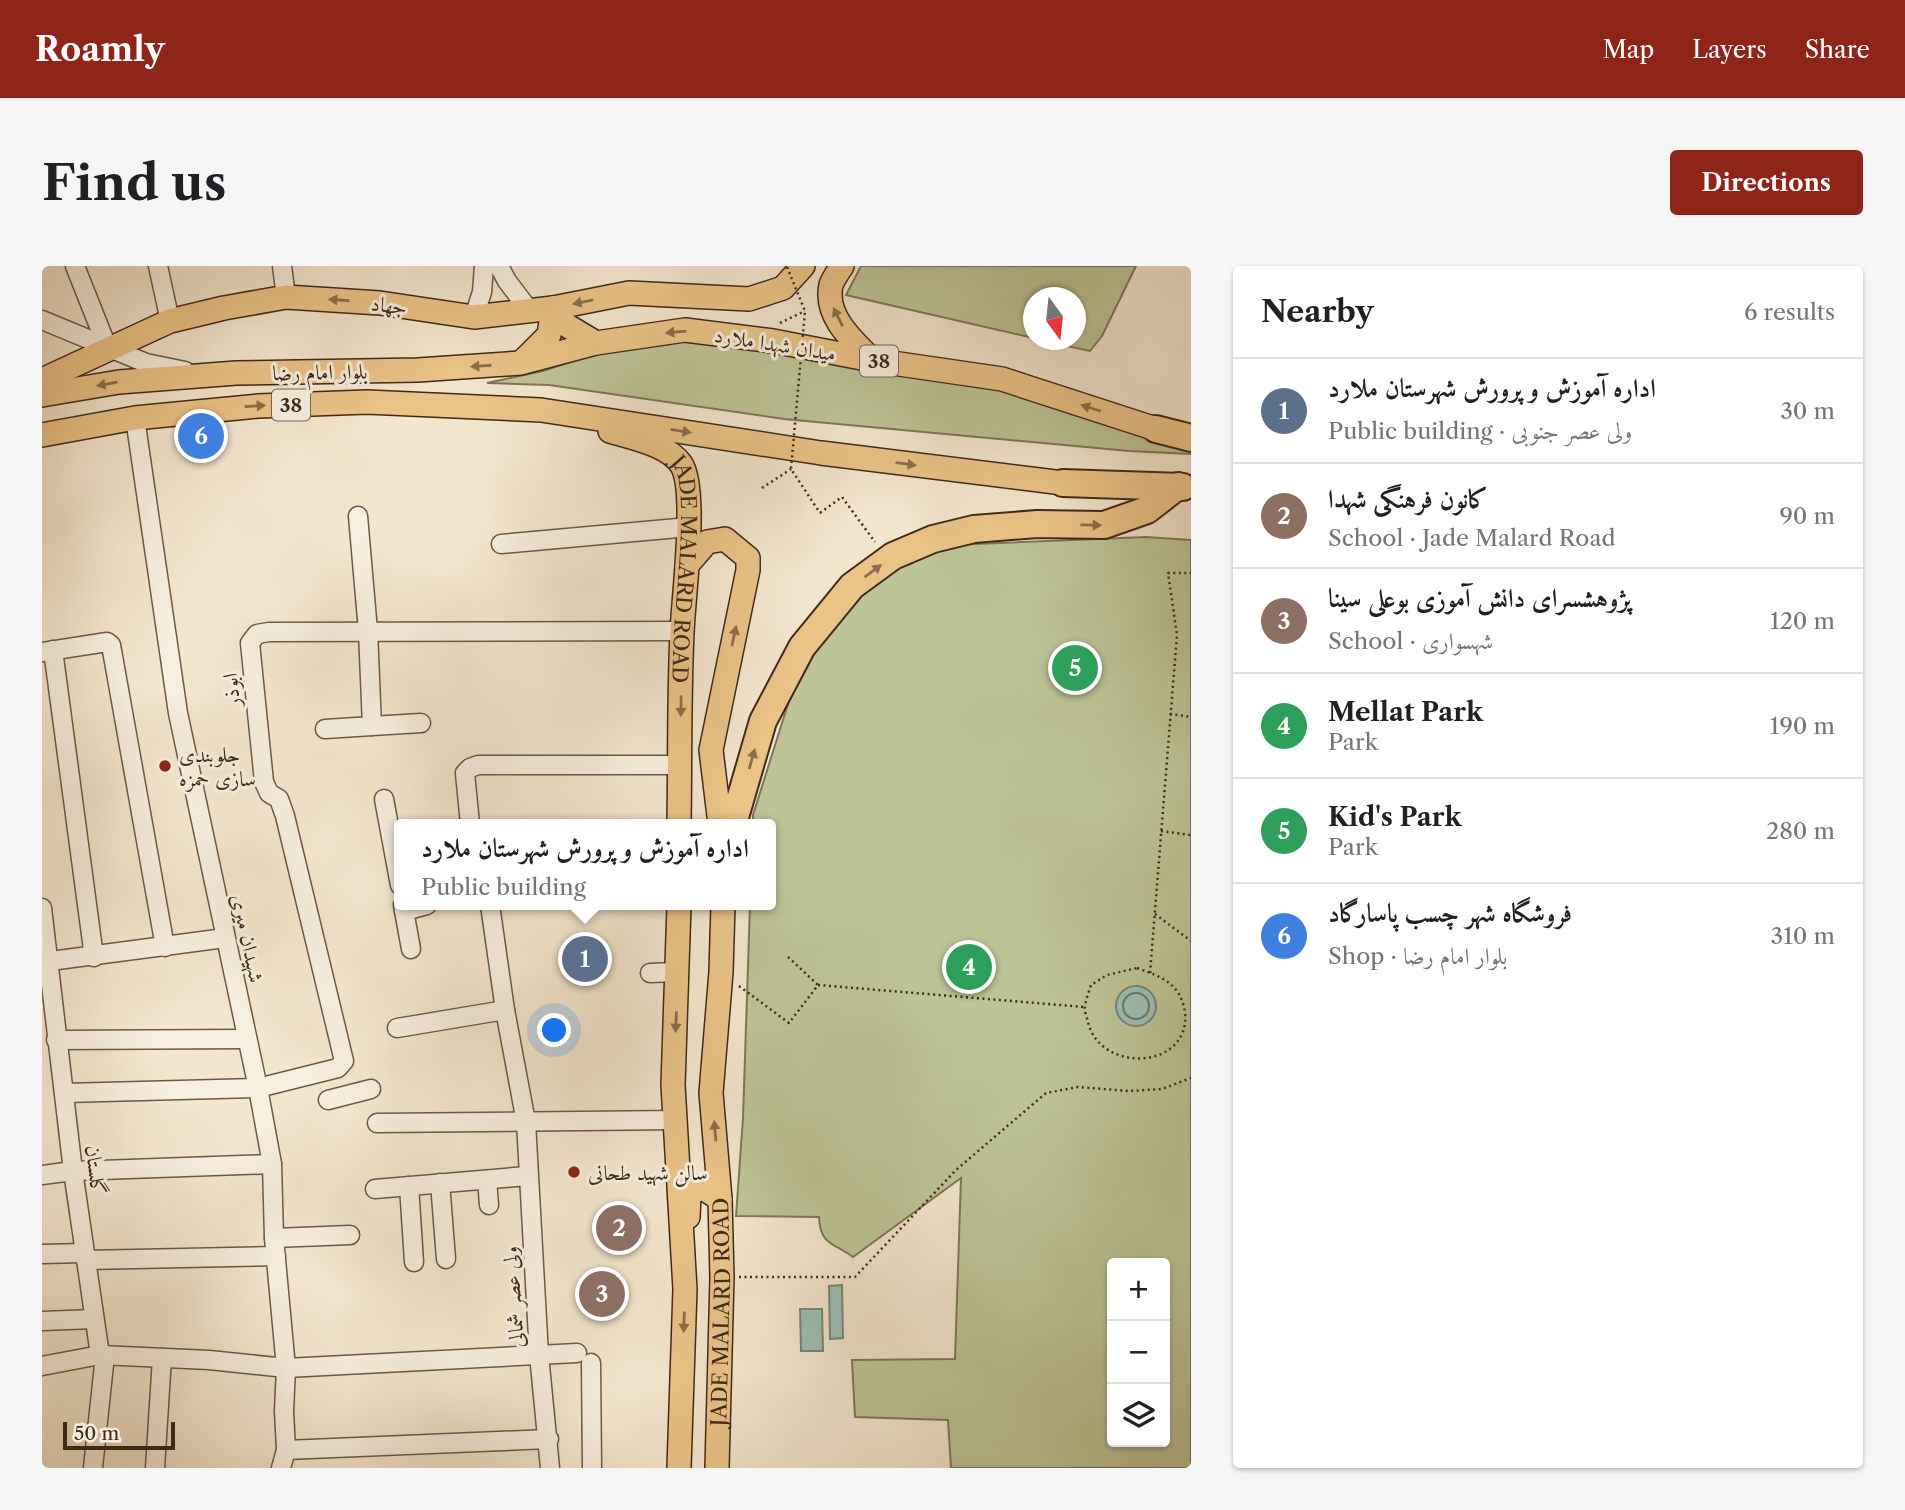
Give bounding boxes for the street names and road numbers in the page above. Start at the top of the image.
street label: جهاد [370,290,408,320]
street label: میدان شهدا ملارد [712,322,838,368]
road number: 38 [860,346,898,376]
street label: بلوار امام رضا [272,359,368,391]
road number: 38 [272,390,310,420]
street label: JADE MALARD ROAD [665,447,702,684]
street label: ابوذر [217,672,246,710]
street label: شهیدان میری [224,891,270,985]
street label: گلستان [81,1144,111,1196]
street label: JADE MALARD ROAD [706,1197,735,1430]
street label: ولی عصر شمالی [497,1245,531,1349]

